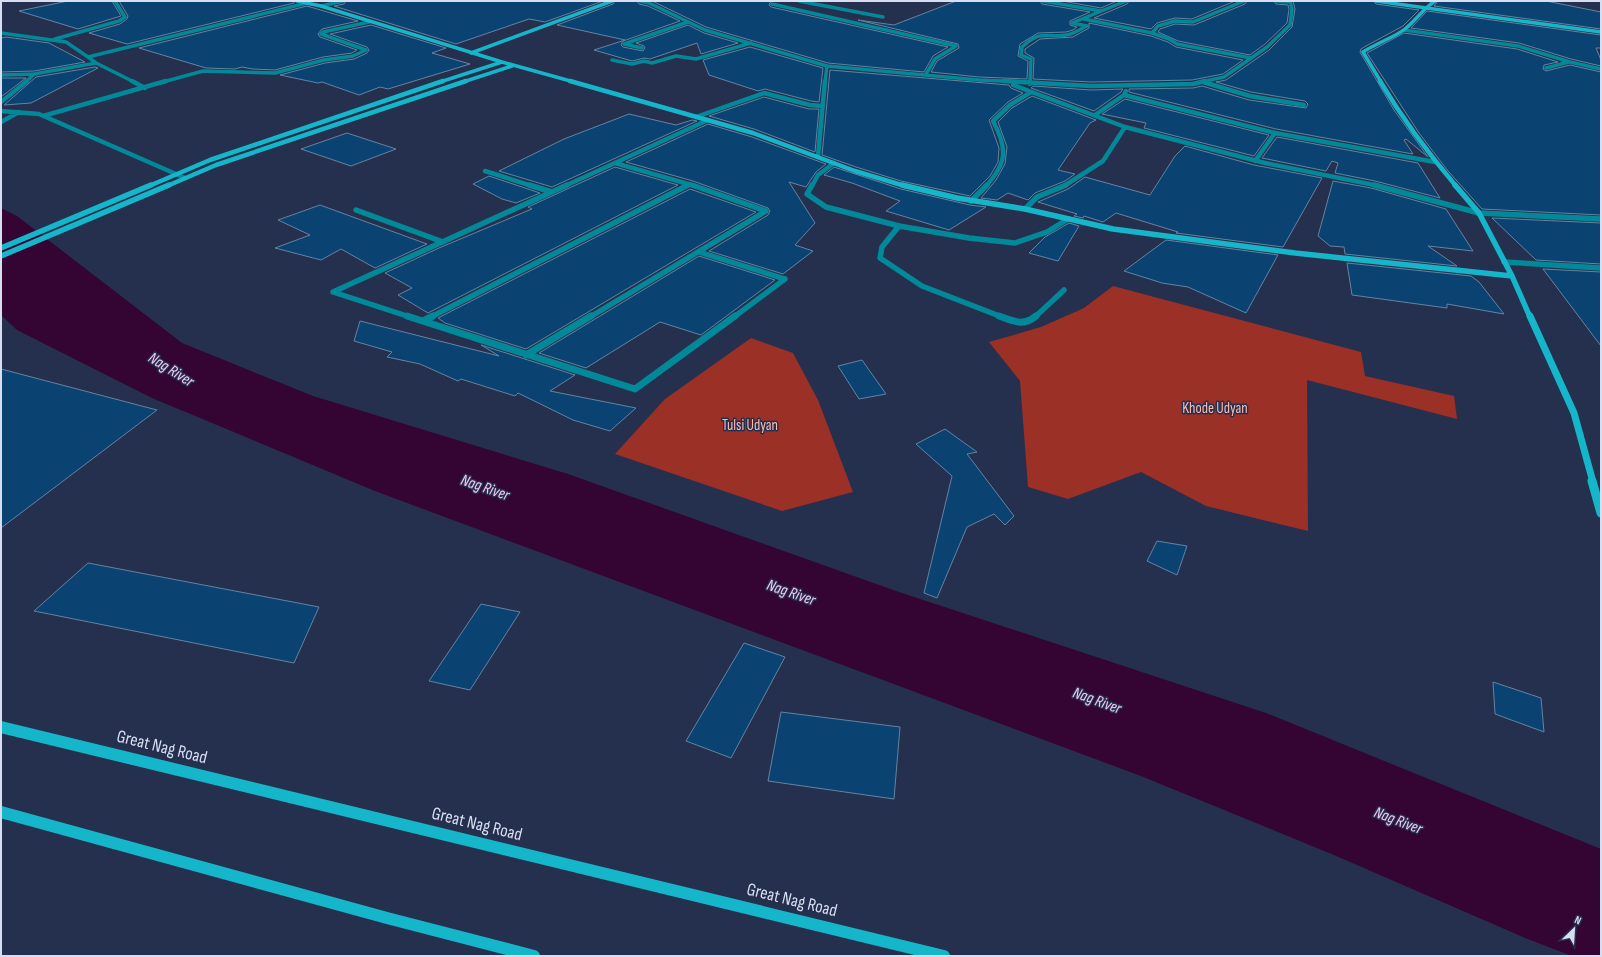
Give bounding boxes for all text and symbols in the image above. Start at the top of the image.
water label: Nag River [145,349,198,392]
park label: Khode Udyan [1182,399,1248,418]
park label: Tulsi Udyan [722,416,778,435]
water label: Nag River [458,471,512,505]
water label: Nag River [764,576,818,610]
water label: Nag River [1070,683,1124,719]
street label: Great Nag Road [115,726,209,768]
street label: Great Nag Road [430,803,524,845]
water label: Nag River [1371,803,1425,839]
street label: Great Nag Road [745,879,839,921]
north arrow [1554,909,1594,949]
text: N [1573,913,1584,928]

